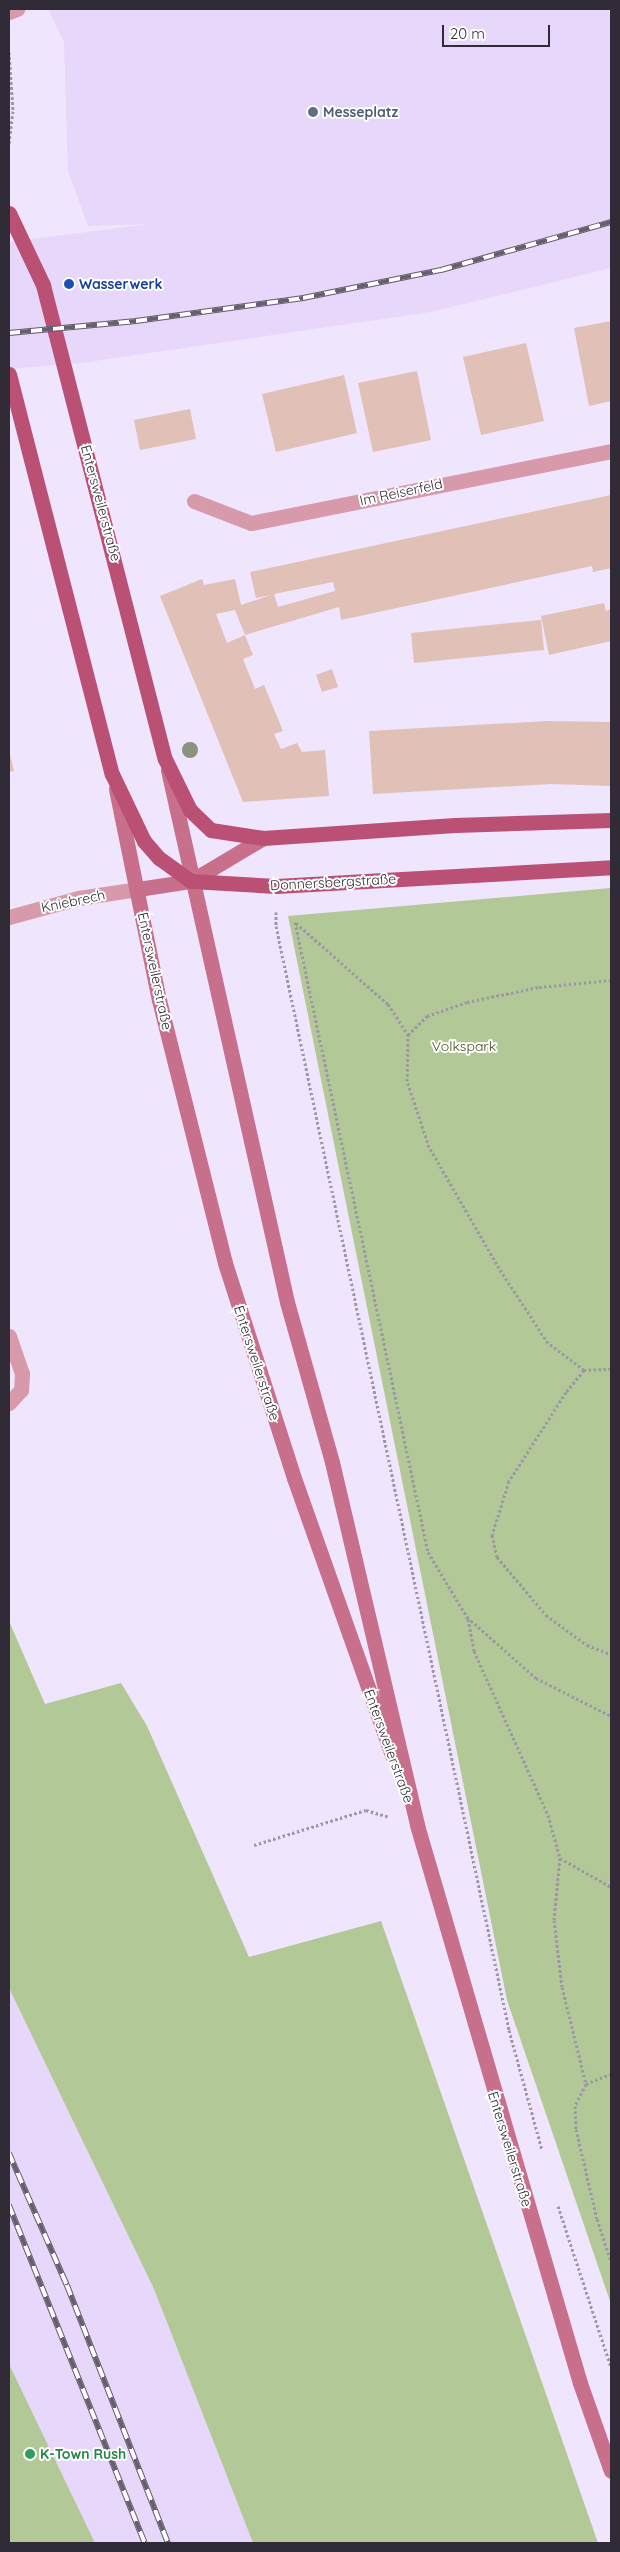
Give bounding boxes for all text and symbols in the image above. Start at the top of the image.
scale bar [445,15,552,47]
text: 20 m [450,24,485,43]
place label: Messeplatz [323,104,398,120]
marker: Messeplatz [307,106,319,118]
place label: Wasserwerk [79,276,162,292]
marker: Wasserwerk [63,278,75,290]
street label: Entersweilerstraße [77,443,125,563]
street label: Im Reiserfeld [358,475,444,509]
street label: Donnersbergstraße [270,870,396,894]
street label: Kniebrech [39,886,107,916]
street label: Entersweilerstraße [134,911,176,1031]
park label: Volkspark [432,1038,496,1054]
street label: Entersweilerstraße [230,1303,284,1423]
street label: Entersweilerstraße [361,1687,417,1805]
street label: Entersweilerstraße [484,2089,536,2209]
place label: K-Town Rush [40,2446,126,2462]
marker: K-Town Rush [24,2448,36,2460]

